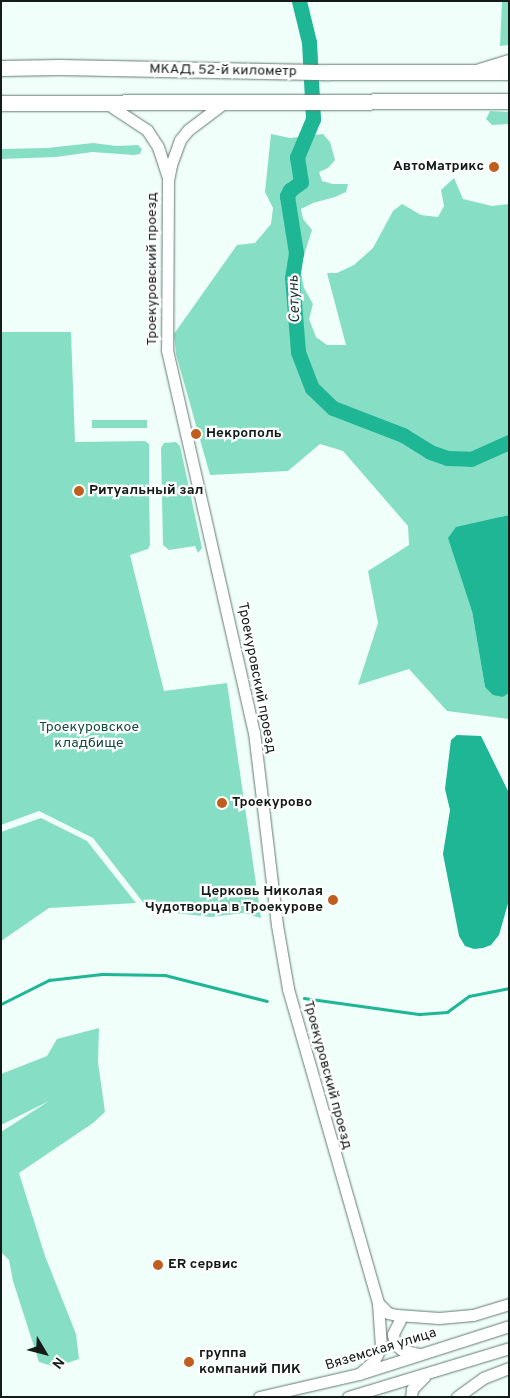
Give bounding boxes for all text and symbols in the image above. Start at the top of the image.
street label: МКАД, 52-й километр [149,61,297,81]
place label: АвтоМатрикс [393,159,484,175]
marker: АвтоМатрикс [488,161,500,173]
street label: Троекуровский проезд [145,192,161,346]
water label: Сетунь [285,275,305,323]
place label: Некрополь [206,426,282,442]
marker: Некрополь [190,428,202,440]
place label: Ритуальный зал [89,483,203,499]
marker: Ритуальный зал [73,485,85,497]
street label: Троекуровский проезд [233,601,279,755]
park label: Троекуровское кладбище [39,720,139,752]
place label: Троекурово [232,795,312,811]
marker: Троекурово [216,797,228,809]
place label: Церковь Николая Чудотворца в Троекурове [145,884,323,916]
marker: Церковь Николая Чудотворца в Троекурове [327,894,339,906]
street label: Троекуровский проезд [299,999,355,1151]
place label: ER сервис [168,1257,238,1273]
marker: ER сервис [152,1259,164,1271]
street label: Вяземская улица [323,1325,439,1375]
north arrow [20,1328,70,1378]
place label: группа компаний ПИК [199,1346,301,1378]
text: N [48,1353,67,1371]
marker: группа компаний ПИК [183,1356,195,1368]

